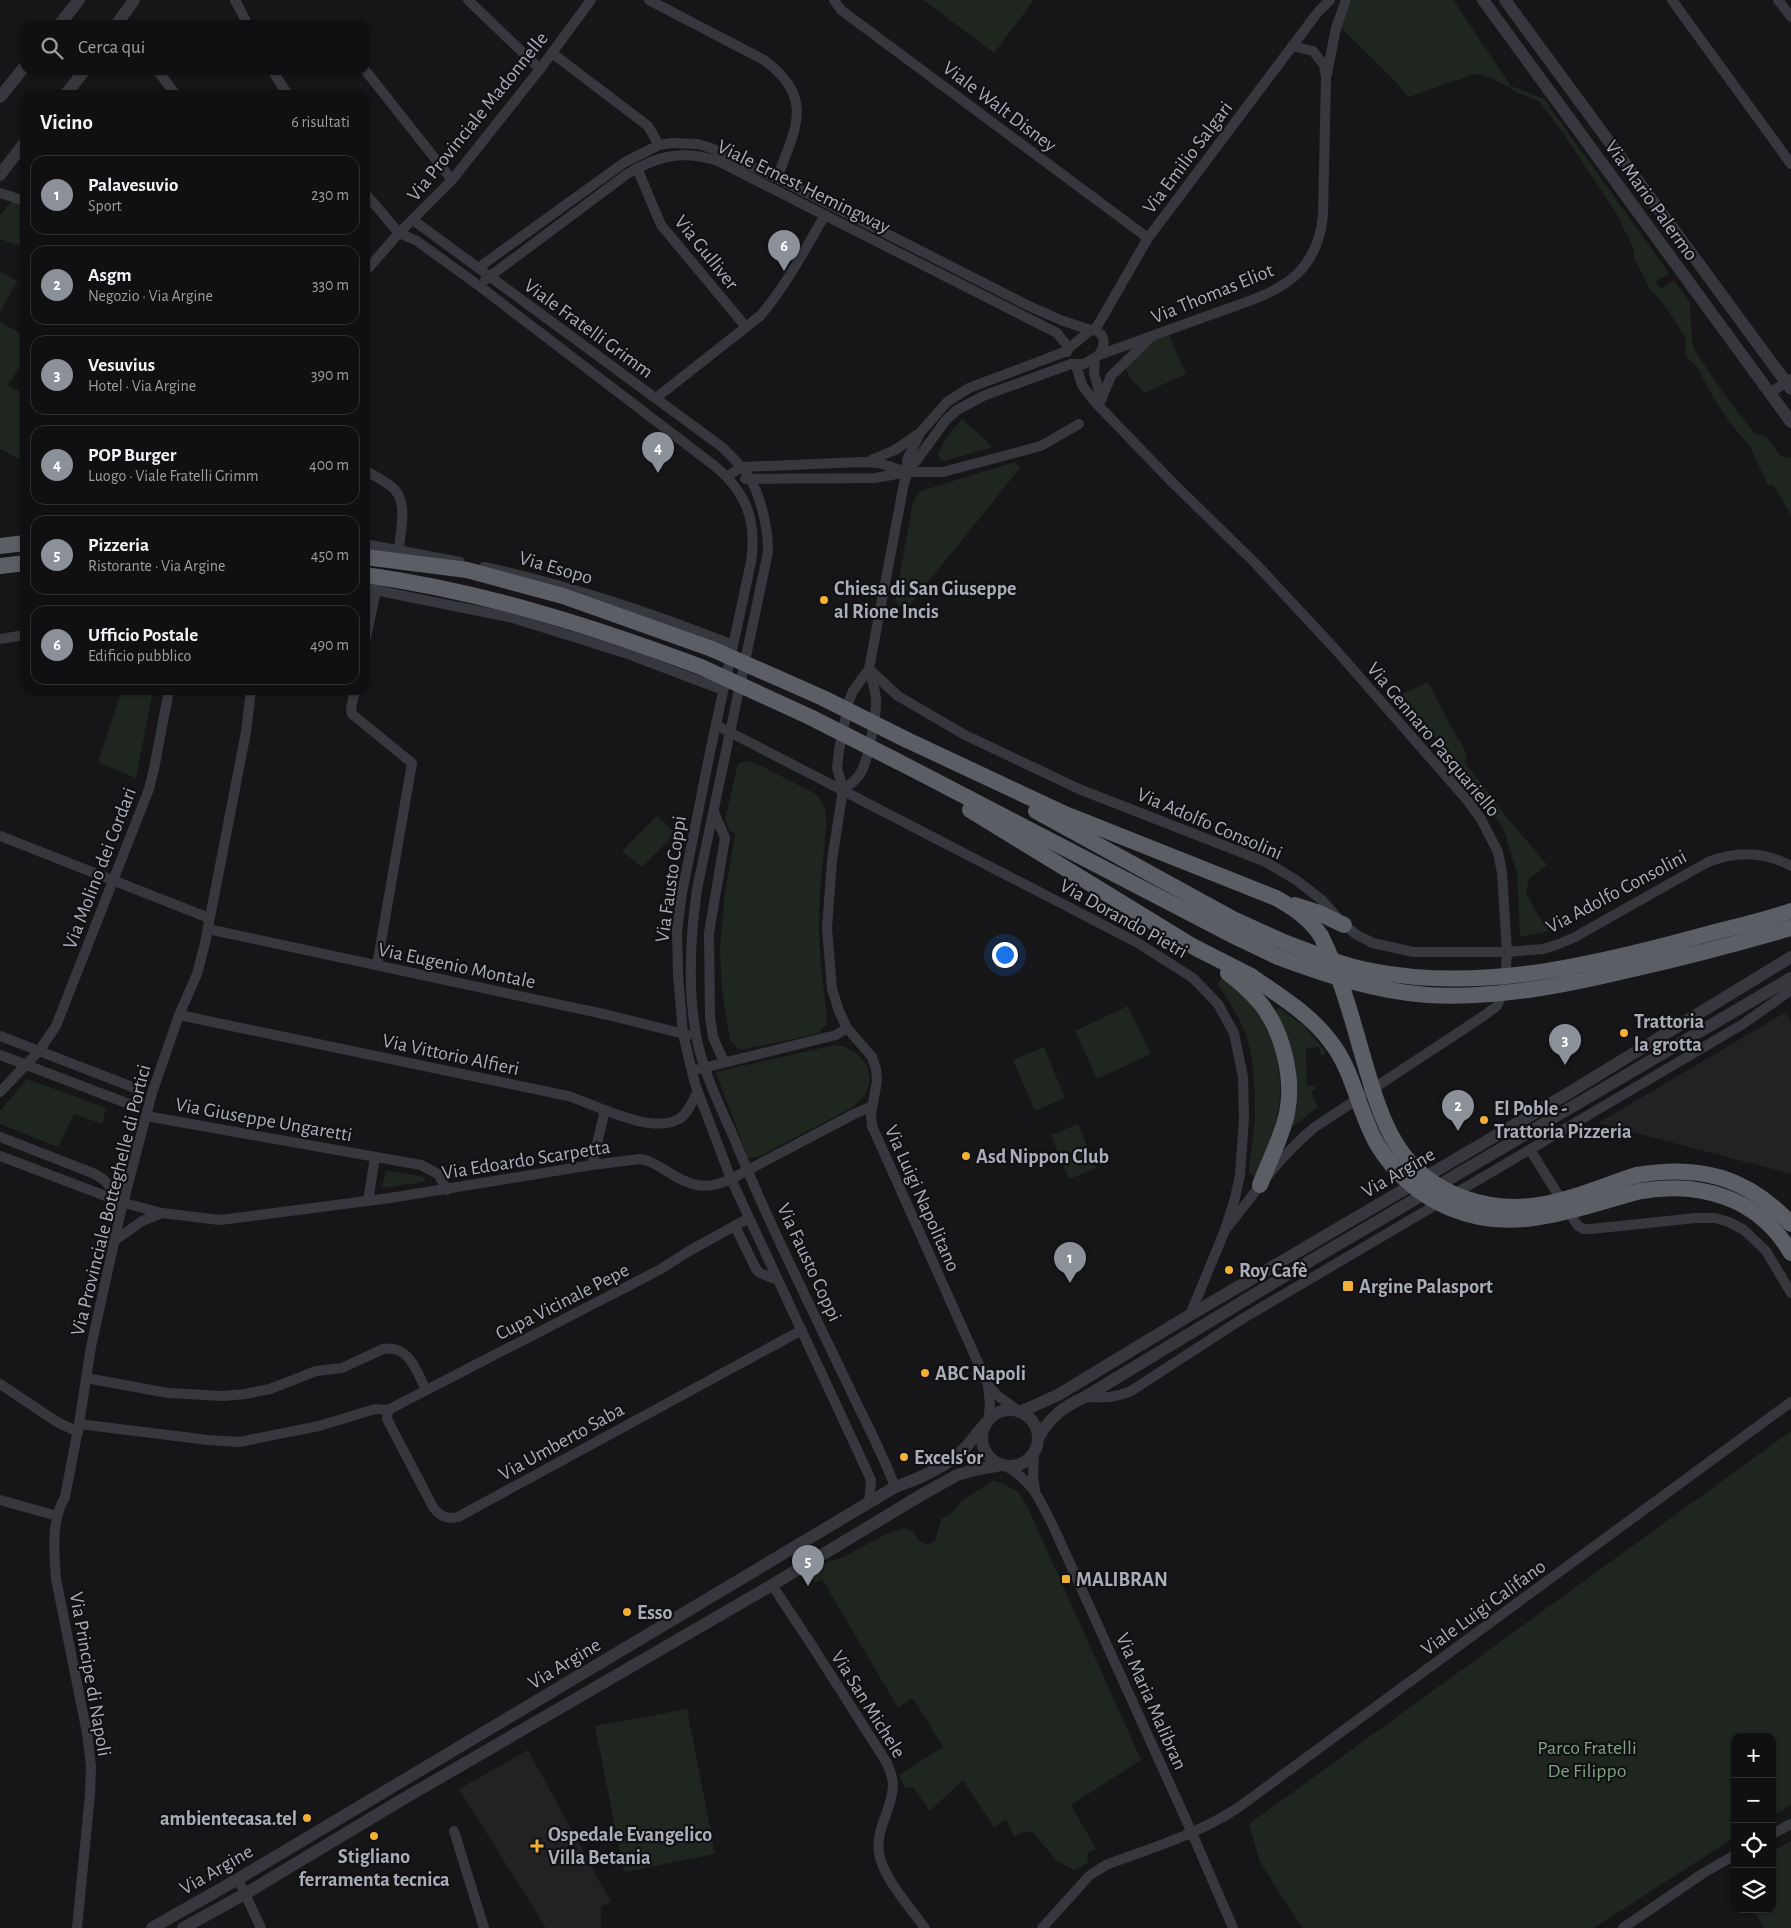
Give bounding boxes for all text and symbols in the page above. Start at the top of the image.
search box [20,20,370,75]
street label: Via Provinciale Madonnelle [404,28,552,205]
icon: search [38,34,66,62]
text: Cerca qui [78,38,145,57]
street label: Viale Walt Disney [939,58,1060,156]
street label: Via Emilio Salgari [1139,98,1236,217]
text: Vicino [40,112,93,133]
text: 6 risultati [291,114,350,130]
street label: Viale Ernest Hemingway [714,136,893,238]
street label: Via Mario Palermo [1601,137,1701,264]
text: Palavesuvio [88,176,178,195]
text: 1 [54,187,60,203]
text: 230 m [311,187,349,203]
text: Sport [88,198,122,214]
street label: Via Gulliver [670,212,742,294]
pin: 6 [768,230,800,271]
street label: Via Thomas Eliot [1148,260,1277,328]
text: Asgm [88,266,132,285]
street label: Viale Fratelli Grimm [520,275,657,382]
text: 2 [53,277,61,293]
text: 330 m [312,277,349,293]
text: Negozio · Via Argine [88,288,213,304]
text: Vesuvius [88,356,155,375]
text: 3 [54,367,60,383]
text: 390 m [311,367,349,383]
text: Hotel · Via Argine [88,378,196,394]
pin: 4 [642,432,674,473]
text: POP Burger [88,446,176,465]
text: 4 [53,457,61,473]
text: 400 m [309,457,349,473]
text: Luogo · Viale Fratelli Grimm [88,468,259,484]
text: Pizzeria [88,536,149,555]
text: 5 [54,547,60,563]
text: 450 m [311,547,349,563]
street label: Via Esopo [517,548,595,588]
text: Ristorante · Via Argine [88,558,225,574]
place label: Chiesa di San Giuseppe al Rione Incis [834,579,1016,622]
marker: Chiesa di San Giuseppe al Rione Incis [818,594,830,606]
text: Ufficio Postale [88,626,198,645]
text: 6 [53,637,61,653]
text: 490 m [310,637,349,653]
text: Edificio pubblico [88,648,191,664]
street label: Via Gennaro Pasquariello [1363,659,1503,821]
street label: Via Adolfo Consolini [1134,784,1285,864]
street label: Via Molino dei Cordari [60,785,140,952]
street label: Via Fausto Coppi [652,814,690,944]
street label: Via Adolfo Consolini [1543,846,1690,937]
street label: Via Dorando Pietri [1056,876,1191,962]
street label: Via Eugenio Montale [376,940,537,992]
your location [992,942,1018,968]
place label: Trattoria la grotta [1634,1012,1705,1055]
pin: 3 [1549,1024,1581,1065]
marker: Trattoria la grotta [1618,1027,1630,1039]
street label: Via Vittorio Alfieri [381,1031,521,1079]
street label: Via Provinciale Botteghelle di Portici [68,1062,154,1338]
pin: 2 [1442,1090,1474,1131]
street label: Via Giuseppe Ungaretti [174,1095,354,1145]
place label: El Poble - Trattoria Pizzeria [1494,1099,1632,1142]
marker: El Poble - Trattoria Pizzeria [1478,1114,1490,1126]
street label: Via Luigi Napolitano [881,1122,963,1275]
street label: Via Edoardo Scarpetta [440,1137,612,1183]
street label: Via Argine [1359,1144,1438,1202]
place label: Asd Nippon Club [976,1147,1109,1167]
marker: Asd Nippon Club [960,1150,972,1162]
street label: Via Fausto Coppi [773,1200,845,1325]
pin: 1 [1054,1242,1086,1283]
street label: Cupa Vicinale Pepe [492,1260,632,1344]
place label: Roy Cafè [1239,1261,1307,1281]
marker: Roy Cafè [1223,1264,1235,1276]
place label: Argine Palasport [1359,1277,1493,1297]
marker: Argine Palasport [1341,1279,1355,1293]
place label: ABC Napoli [935,1364,1026,1384]
marker: ABC Napoli [919,1367,931,1379]
street label: Via Umberto Saba [496,1399,627,1485]
place label: Excels'or [914,1448,983,1468]
marker: Excels'or [898,1451,910,1463]
pin: 5 [792,1545,824,1586]
street label: Viale Luigi Califano [1418,1556,1550,1660]
place label: MALIBRAN [1076,1570,1168,1590]
marker: MALIBRAN [1060,1573,1072,1585]
street label: Via Principe di Napoli [66,1590,114,1758]
place label: Esso [637,1603,673,1623]
marker: Esso [621,1606,633,1618]
street label: Via Maria Malibran [1112,1630,1190,1773]
street label: Via Argine [525,1635,604,1693]
street label: Via San Michele [827,1647,909,1762]
map controls [1731,1733,1776,1913]
button: + [1731,1733,1776,1778]
park label: Parco Fratelli De Filippo [1537,1738,1637,1781]
button: − [1731,1778,1776,1823]
place label: ambientecasa.tel [160,1809,297,1829]
marker: ambientecasa.tel [301,1812,313,1824]
button: locate [1731,1823,1776,1868]
place label: Ospedale Evangelico Villa Betania [548,1825,712,1868]
marker: Stigliano ferramenta tecnica [368,1830,380,1842]
marker: Ospedale Evangelico Villa Betania [530,1839,544,1853]
street label: Via Argine [177,1841,256,1899]
place label: Stigliano ferramenta tecnica [298,1847,450,1890]
button: layers [1731,1868,1776,1913]

